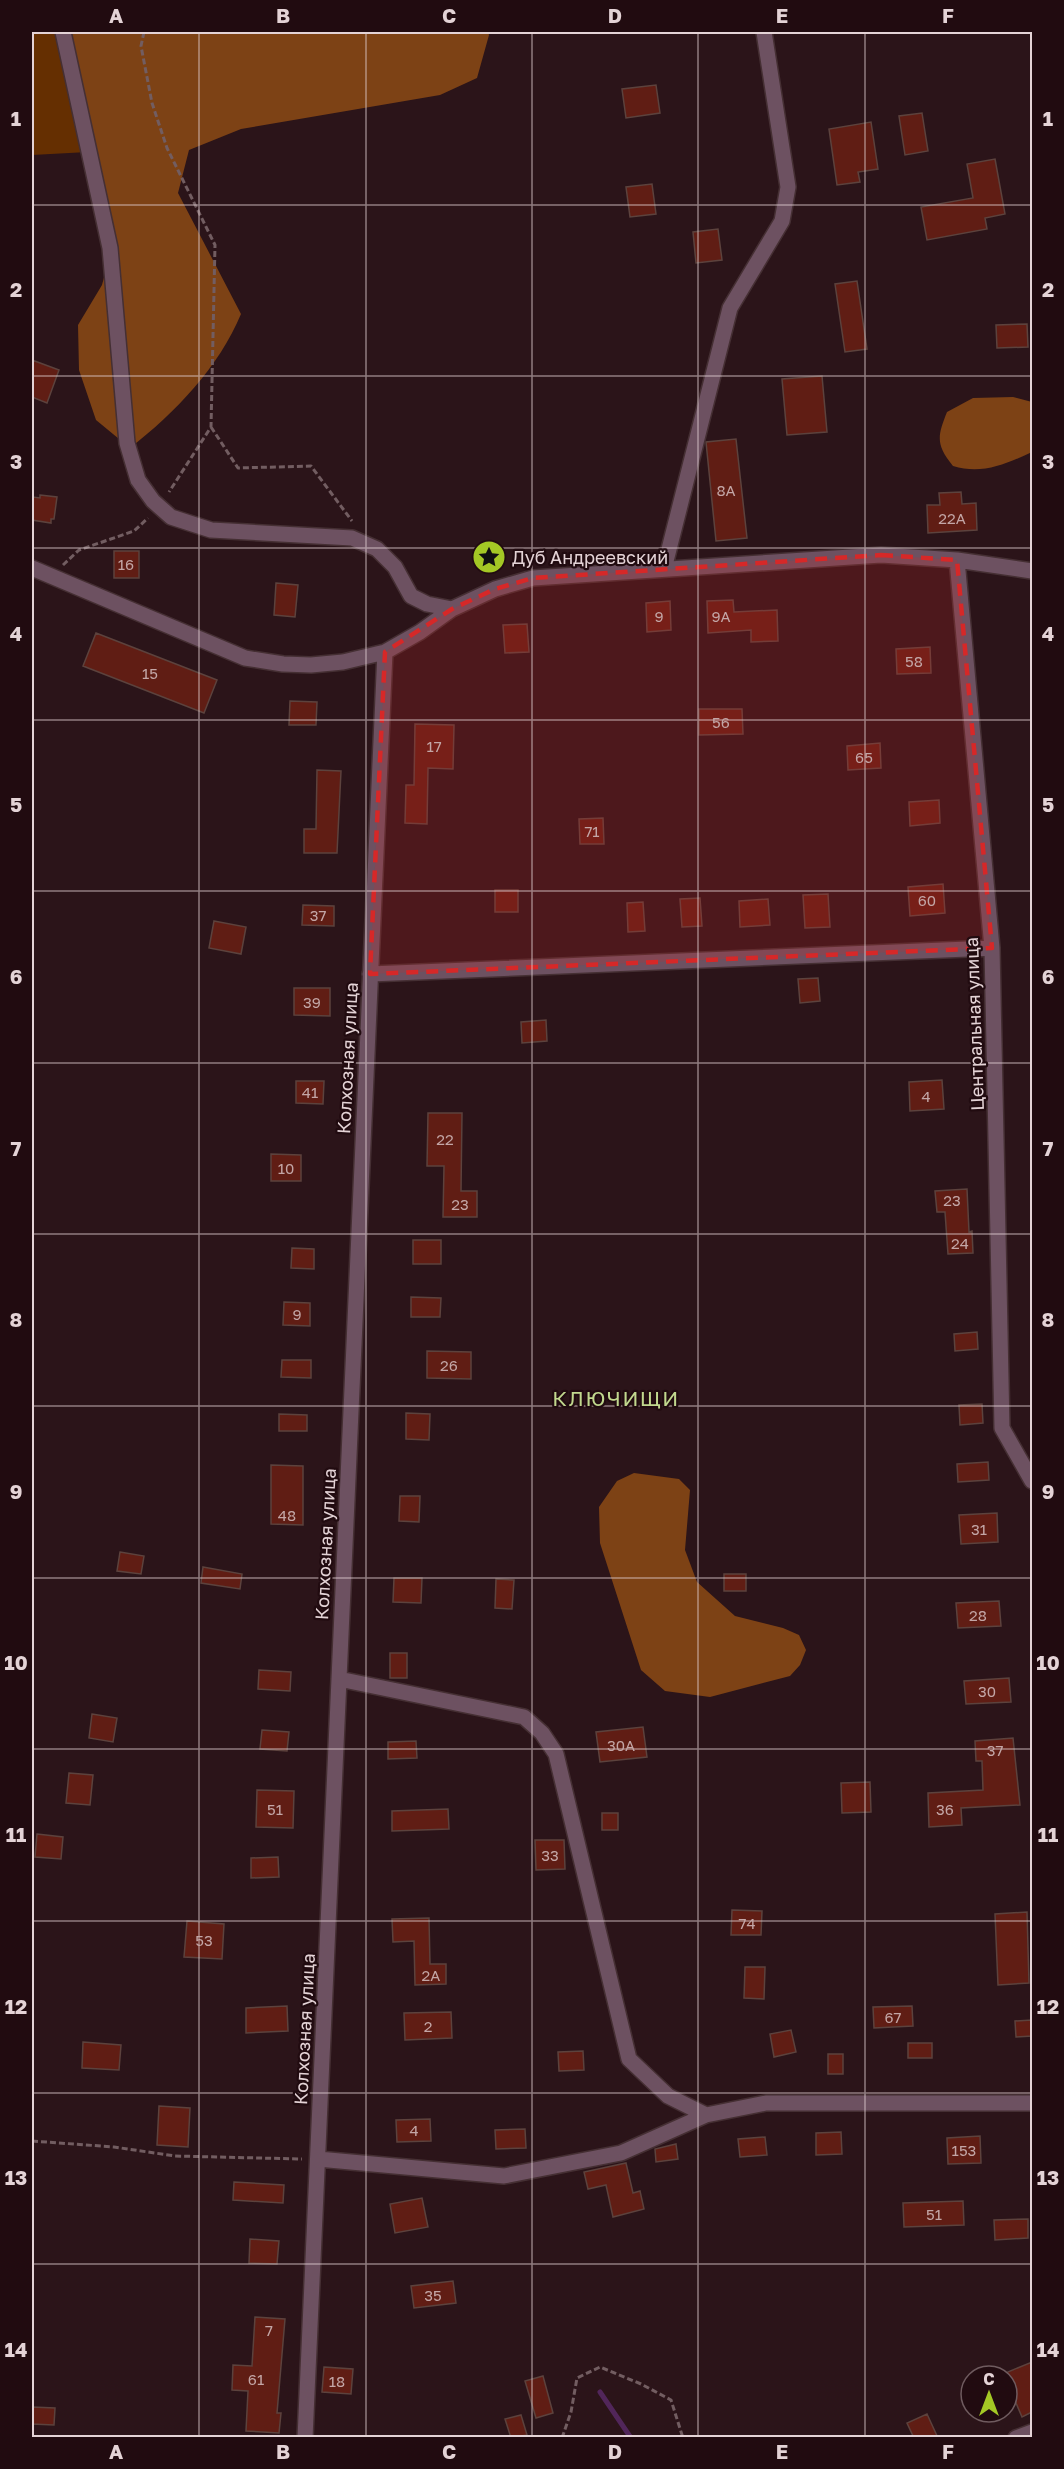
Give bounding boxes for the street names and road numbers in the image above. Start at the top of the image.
street label: Центральная улица [960,937,988,1111]
street label: Колхозная улица [332,982,362,1134]
street label: Колхозная улица [310,1468,340,1620]
street label: Колхозная улица [289,1953,319,2105]

